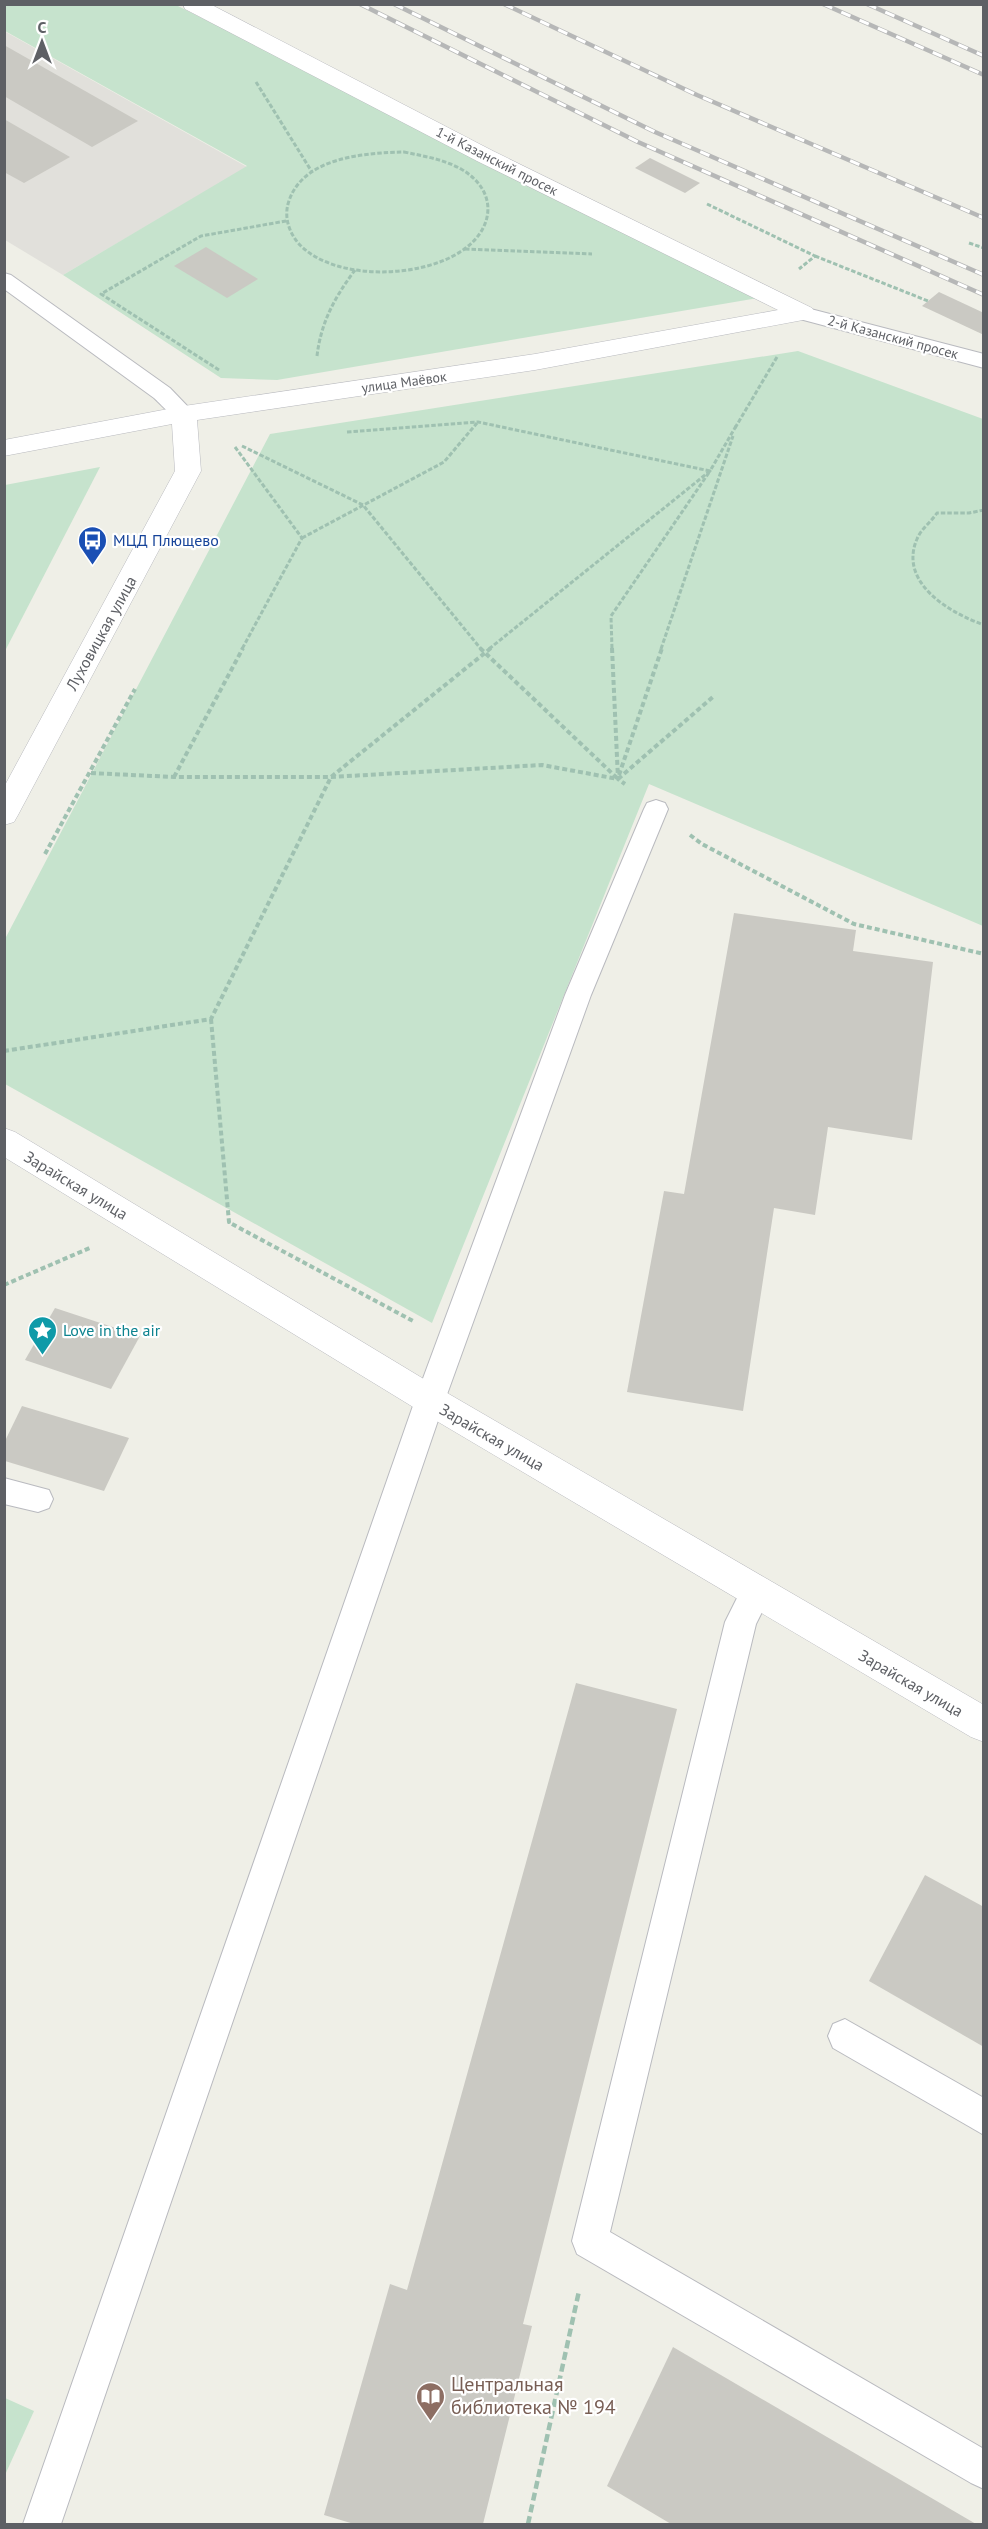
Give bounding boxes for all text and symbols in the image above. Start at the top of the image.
north arrow [12,12,72,72]
text: С [38,17,47,37]
street label: 1-й Казанский просек [433,122,561,200]
street label: 2-й Казанский просек [826,311,961,363]
street label: улица Маёвок [360,367,448,397]
bus stop icon: МЦД Плющево [76,524,108,566]
place label: МЦД Плющево [113,530,219,550]
street label: Луховицкая улица [61,572,141,694]
street label: Зарайская улица [21,1146,131,1224]
place icon: Love in the air [26,1314,58,1356]
place label: Love in the air [63,1320,161,1340]
street label: Зарайская улица [436,1399,548,1475]
street label: Зарайская улица [855,1645,967,1721]
place label: Центральная библиотека № 194 [451,2371,616,2420]
library icon: Центральная библиотека № 194 [414,2380,446,2422]

